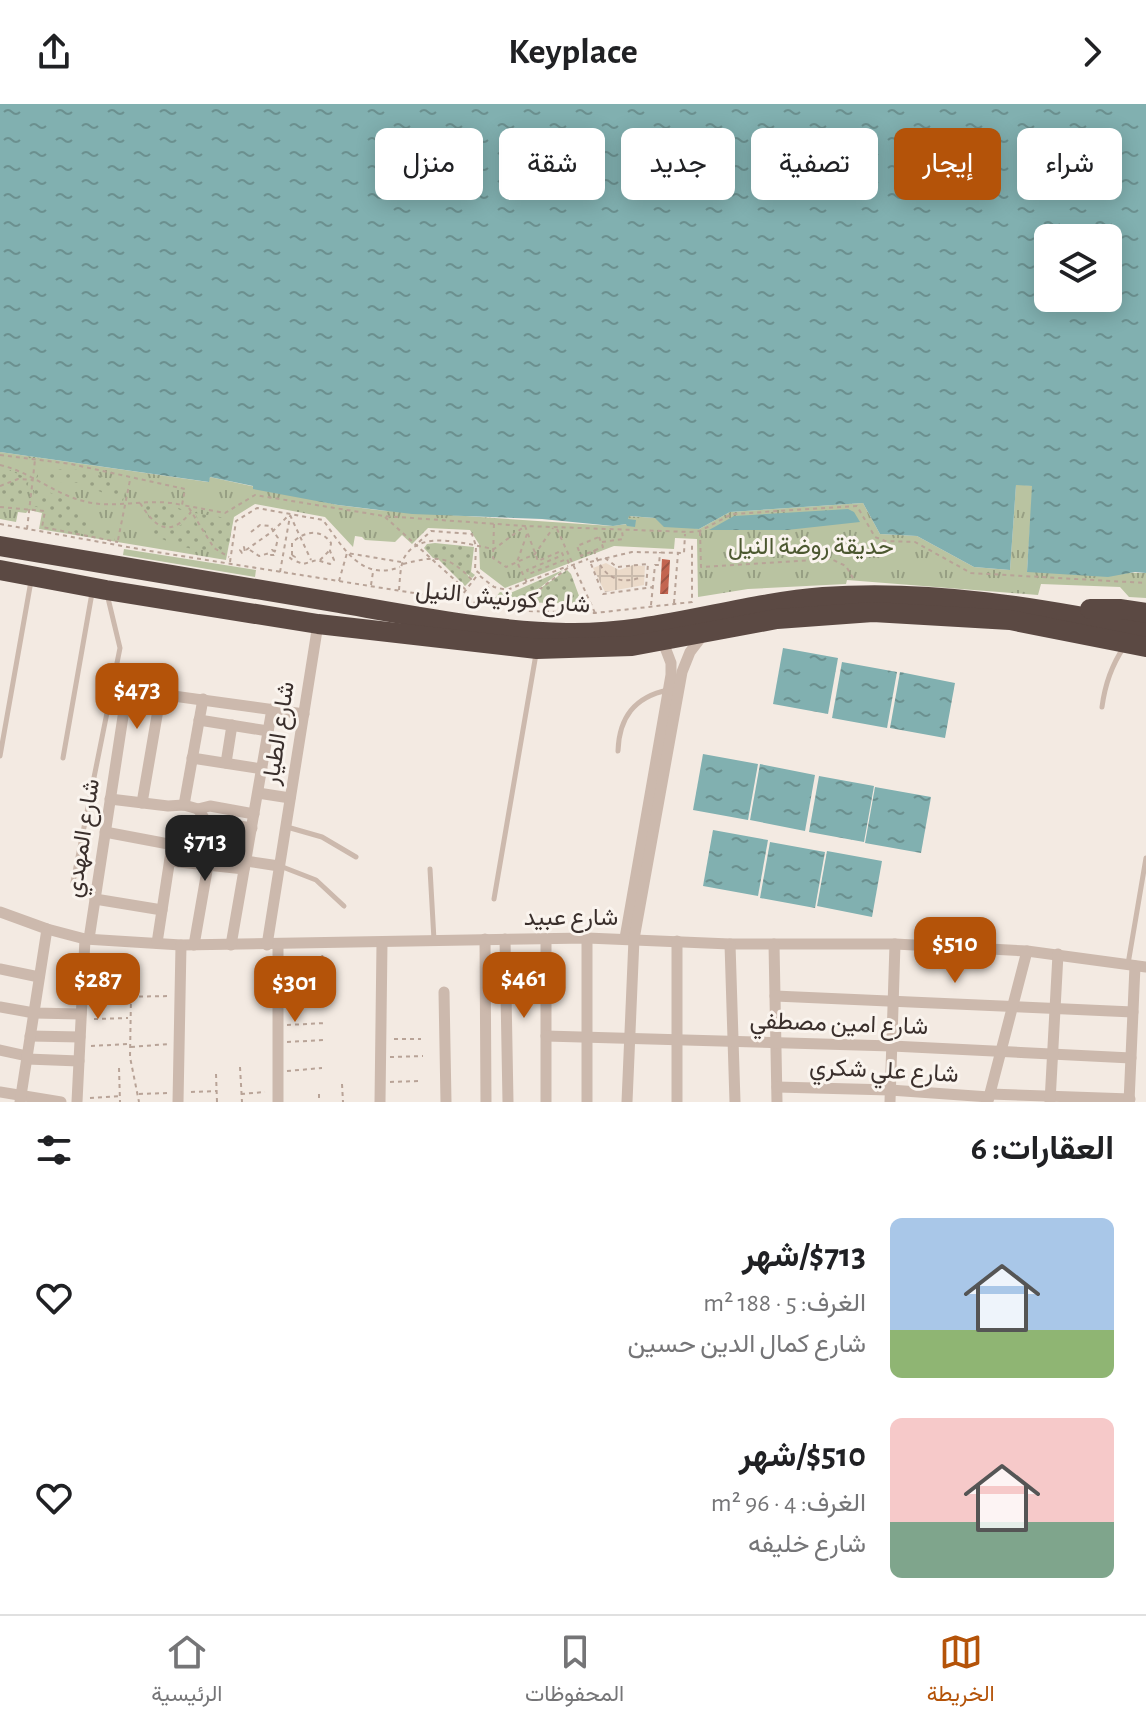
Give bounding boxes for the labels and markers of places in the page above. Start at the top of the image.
pin: $473 [90,663,184,731]
pin: $713 [158,815,252,883]
pin: $510 [908,917,1002,985]
pin: $461 [477,952,571,1020]
pin: $287 [51,953,145,1021]
pin: $301 [248,956,342,1024]

